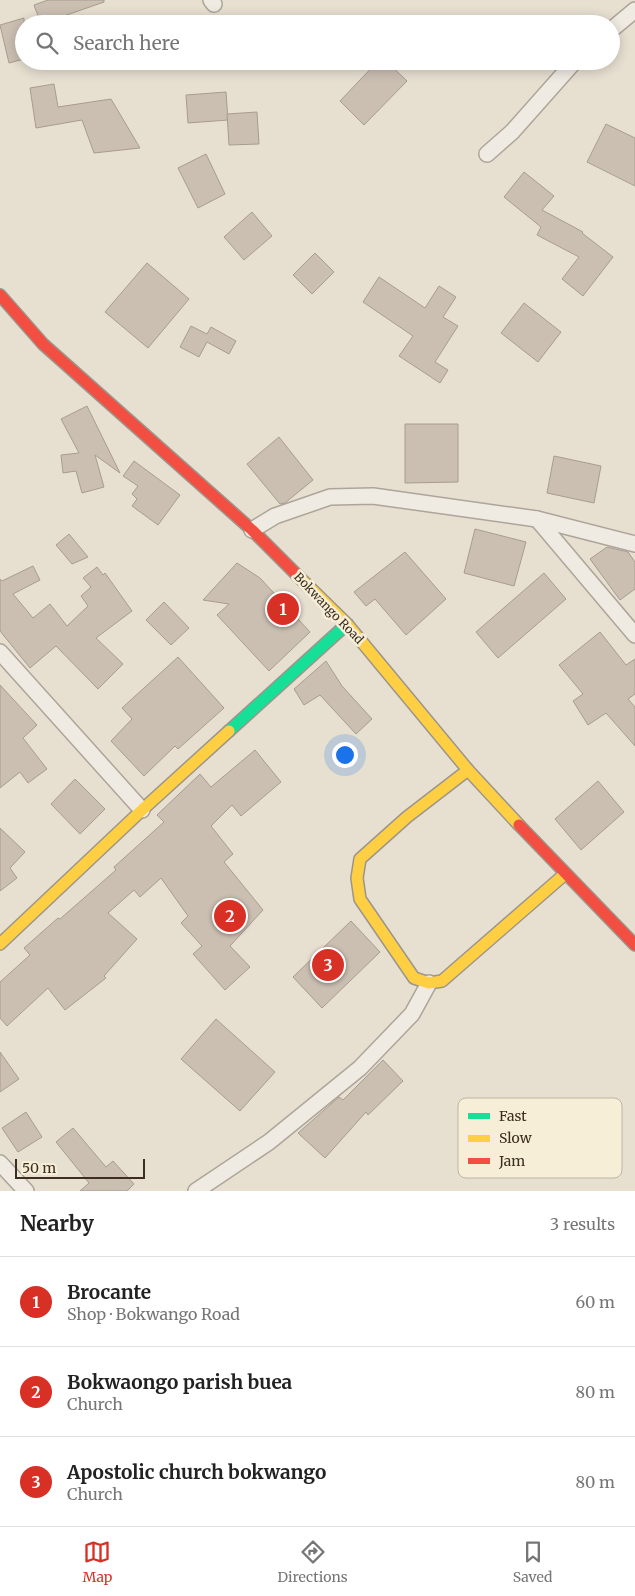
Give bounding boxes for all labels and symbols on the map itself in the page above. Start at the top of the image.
street label: Bokwango Road [291,569,367,647]
pin: 1 [267,590,299,628]
your location [332,742,358,768]
pin: 2 [214,897,246,935]
pin: 3 [312,946,344,984]
legend [458,1098,622,1178]
text: Fast [499,1107,527,1125]
text: Slow [499,1129,532,1147]
text: Jam [498,1152,525,1170]
scale bar [15,1156,145,1179]

